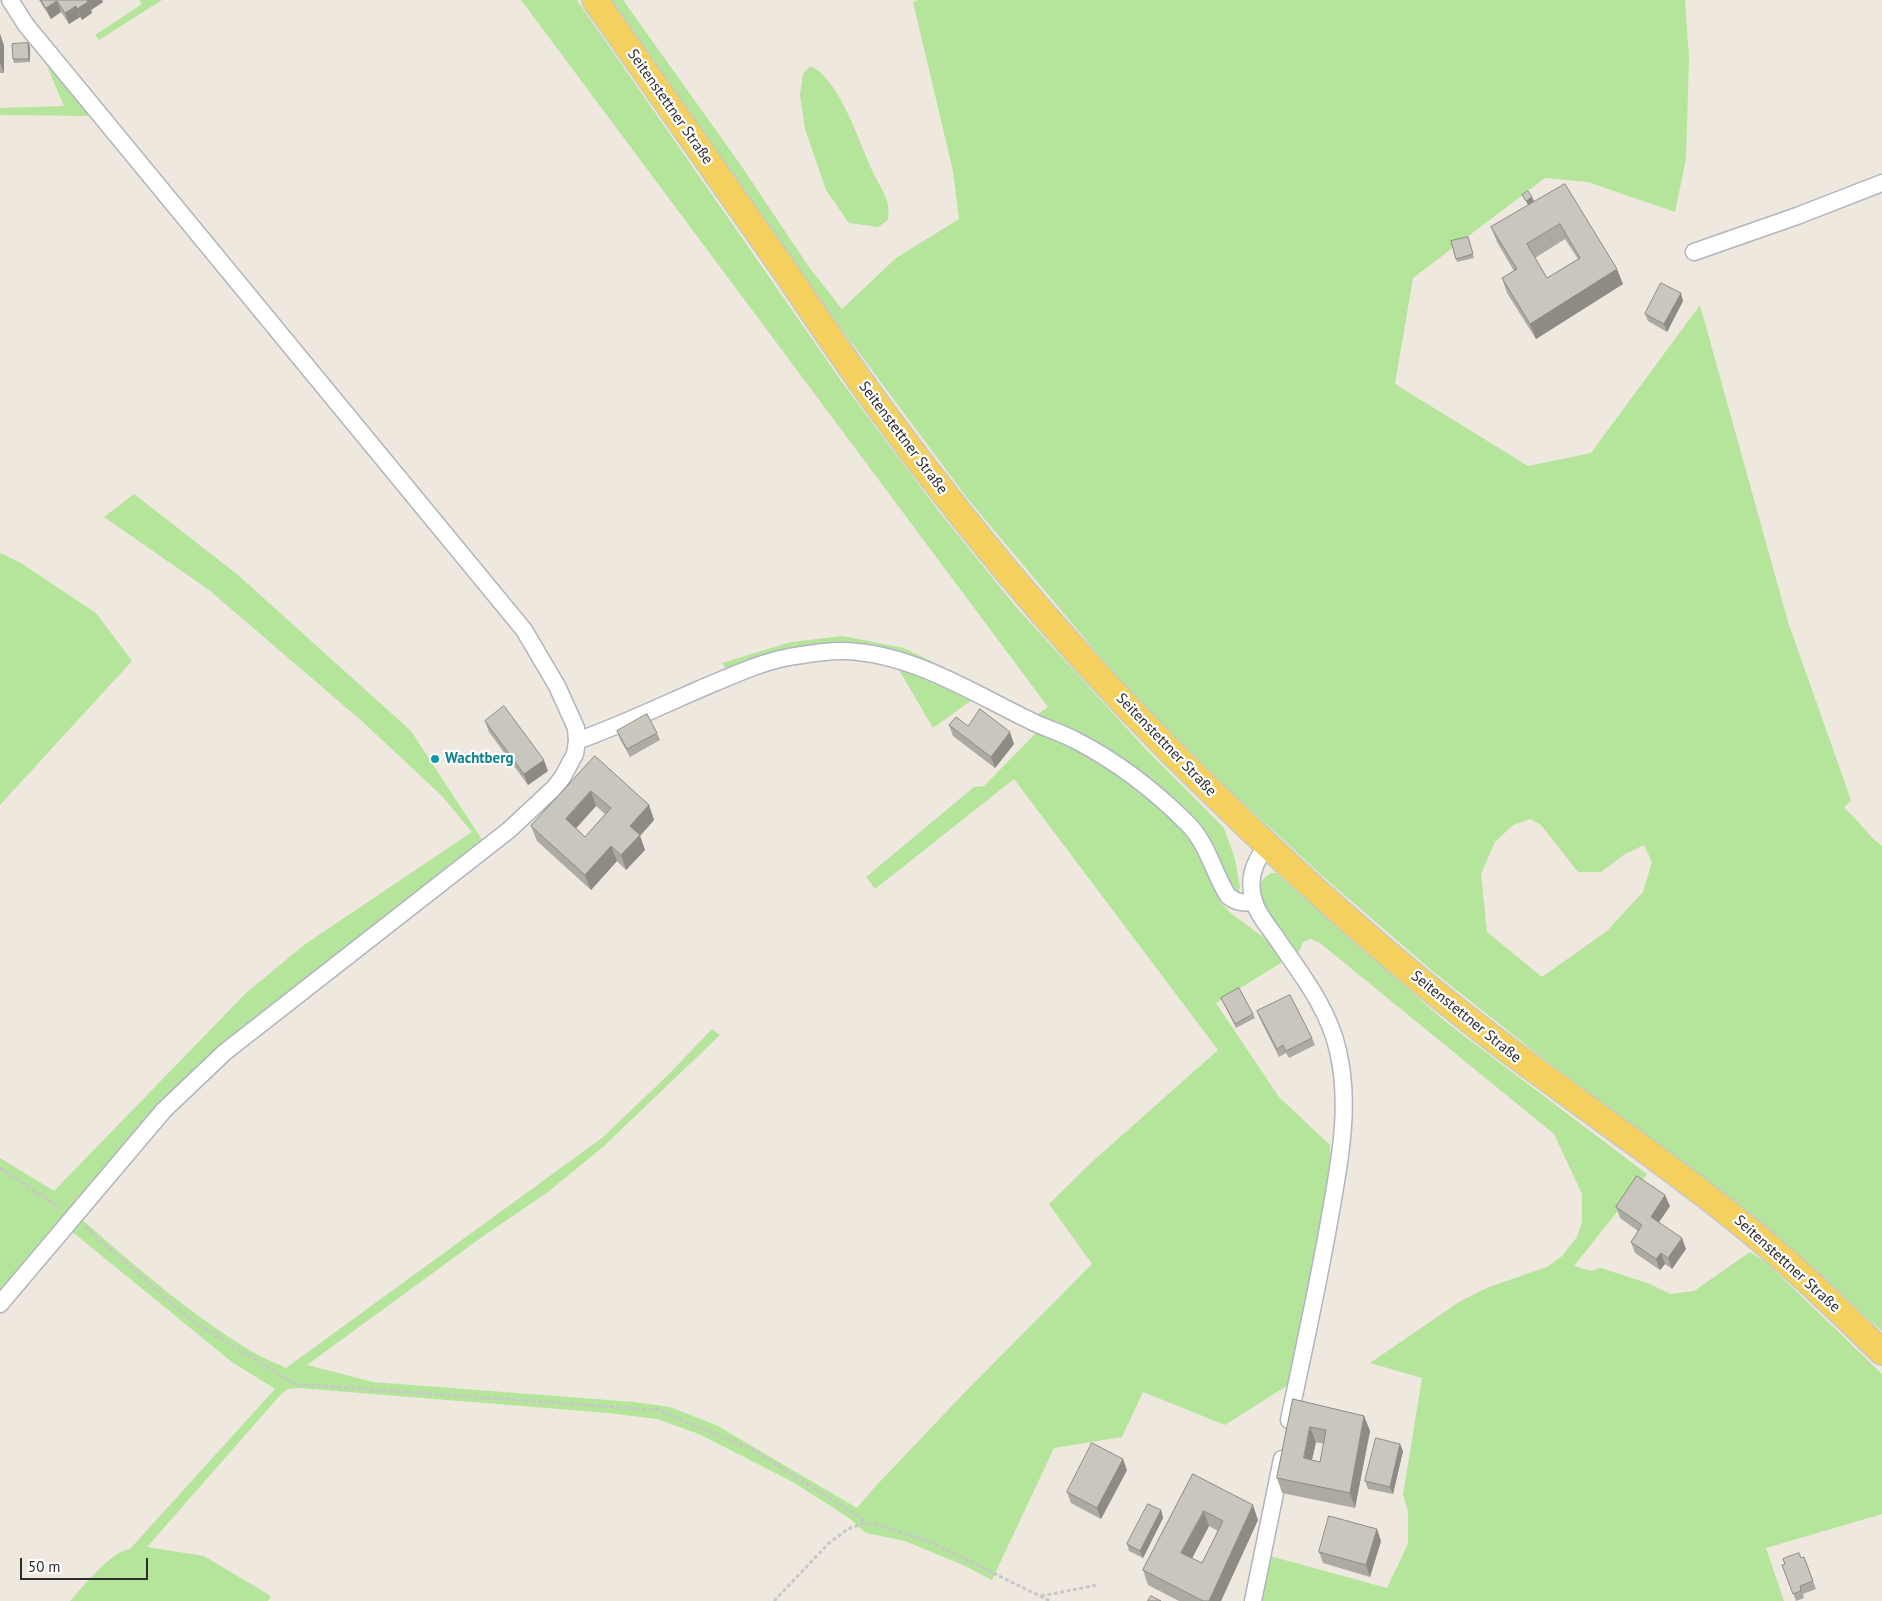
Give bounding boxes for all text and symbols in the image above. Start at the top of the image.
street label: Seitenstettner Straße [624,46,716,168]
street label: Seitenstettner Straße [855,378,951,498]
street label: Seitenstettner Straße [1112,690,1220,800]
place label: Wachtberg [445,750,514,768]
marker: Wachtberg [429,753,441,765]
street label: Seitenstettner Straße [1407,967,1525,1067]
street label: Seitenstettner Straße [1730,1212,1844,1316]
scale bar [22,1548,150,1580]
text: 50 m [28,1557,61,1576]

